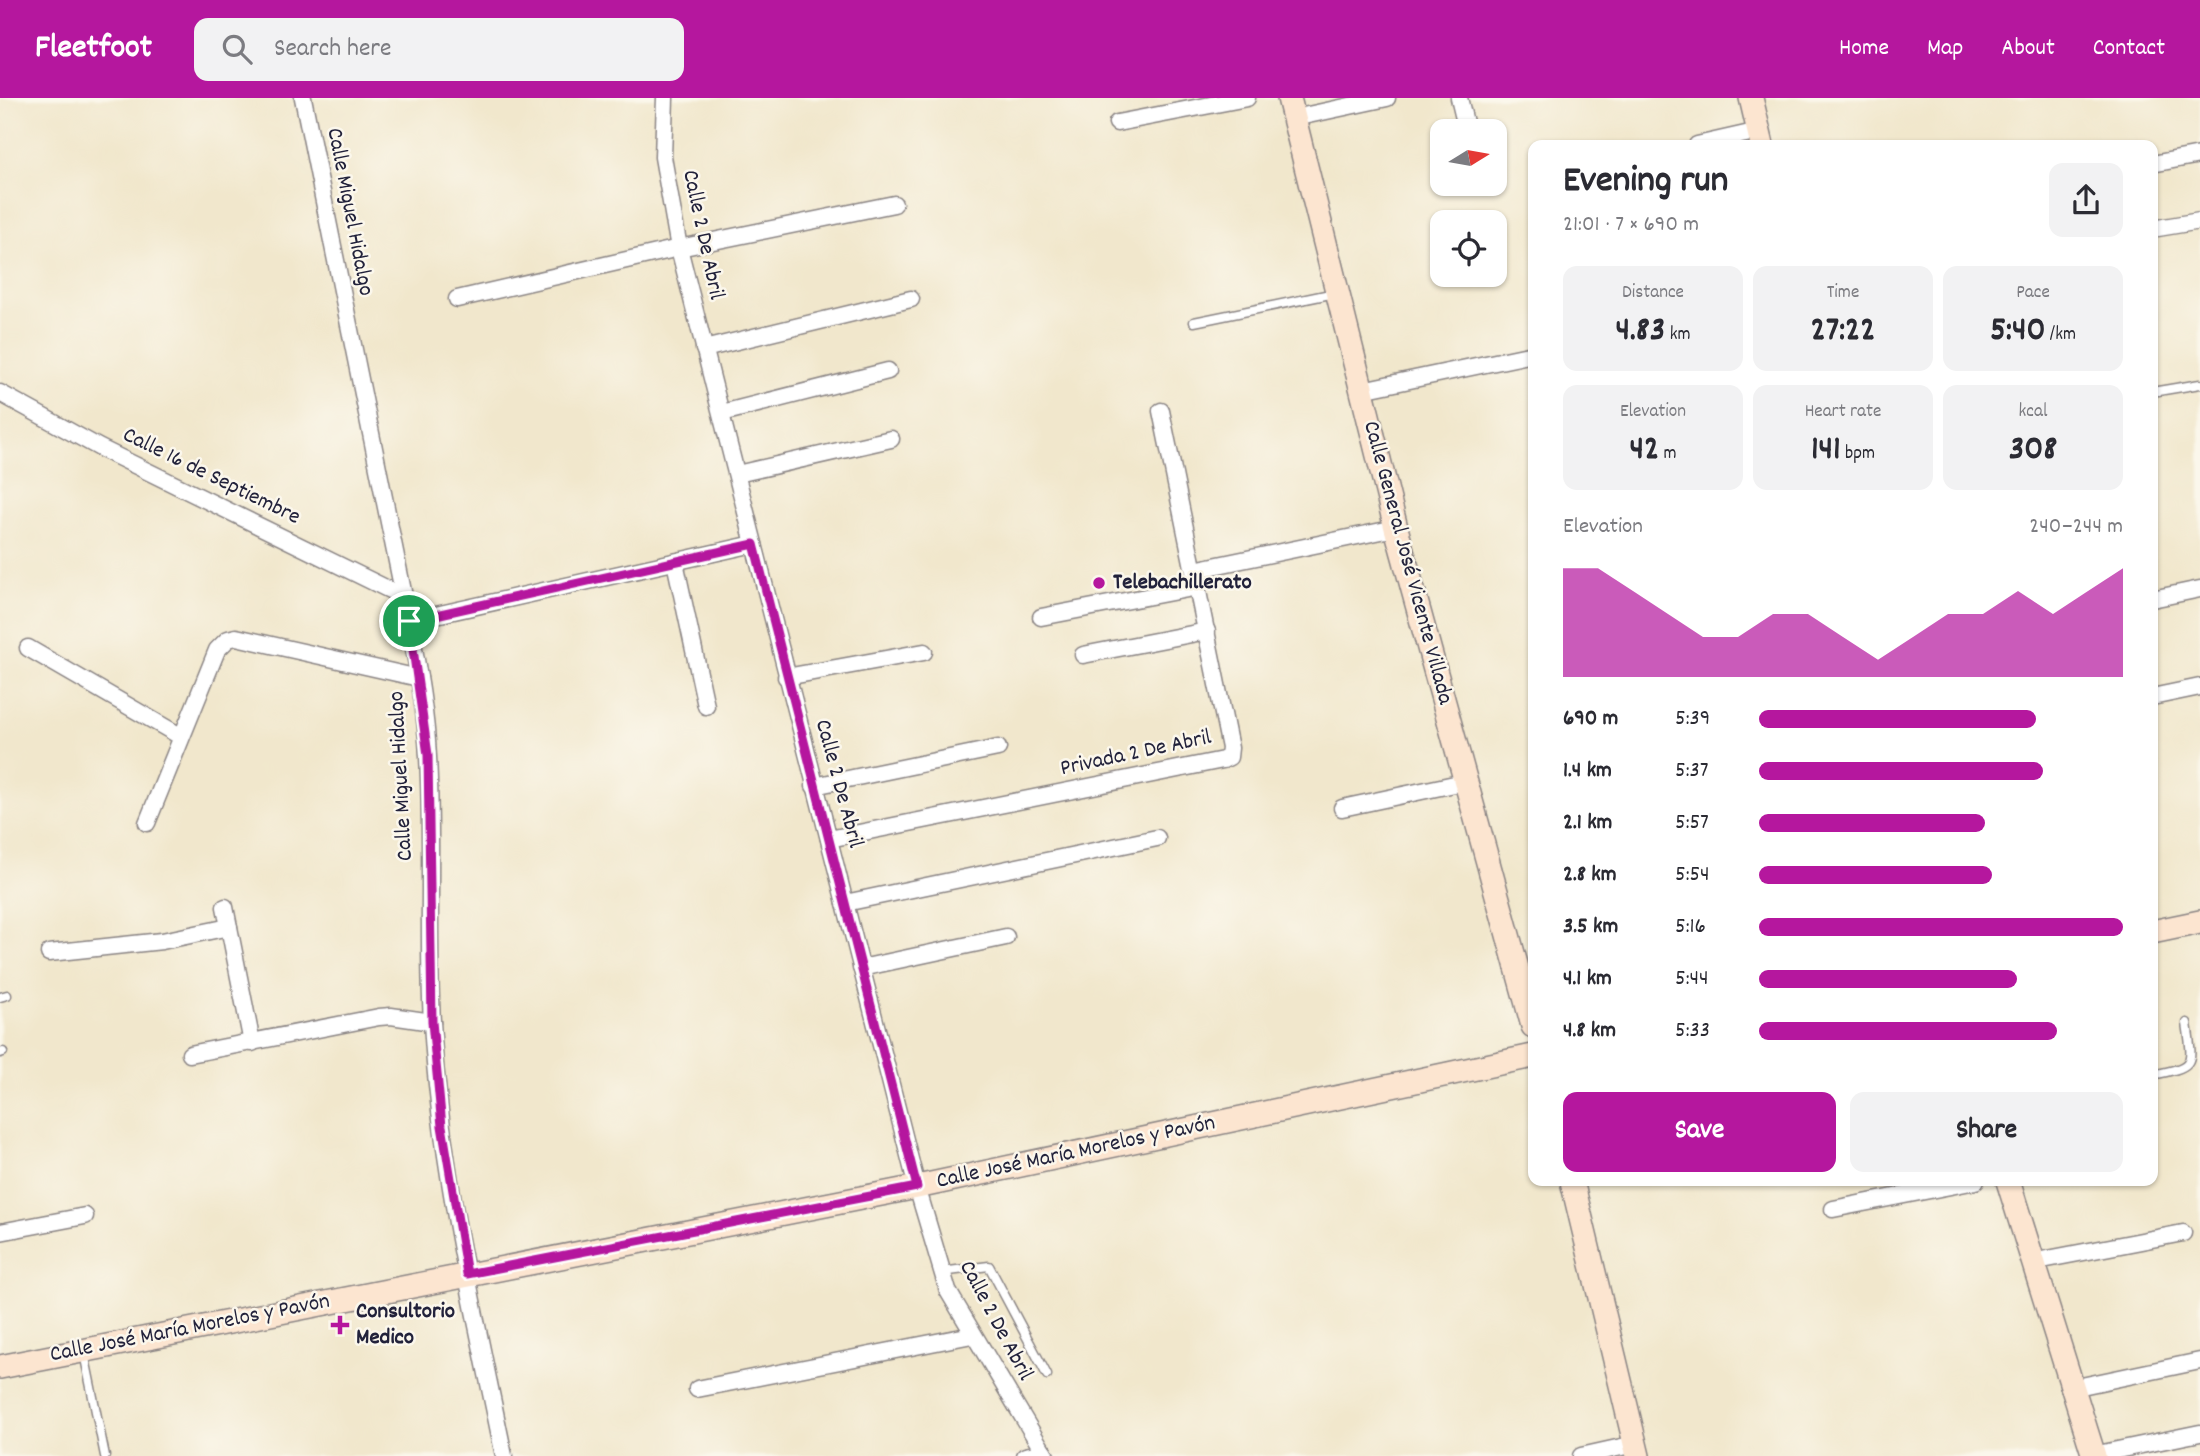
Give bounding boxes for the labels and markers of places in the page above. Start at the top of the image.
place label: Telebachillerato [1113,567,1252,600]
marker: Telebachillerato [1091,575,1107,591]
pin [379,591,439,651]
place label: Consultorio Medico [356,1296,455,1355]
marker: Consultorio Medico [330,1315,350,1335]

